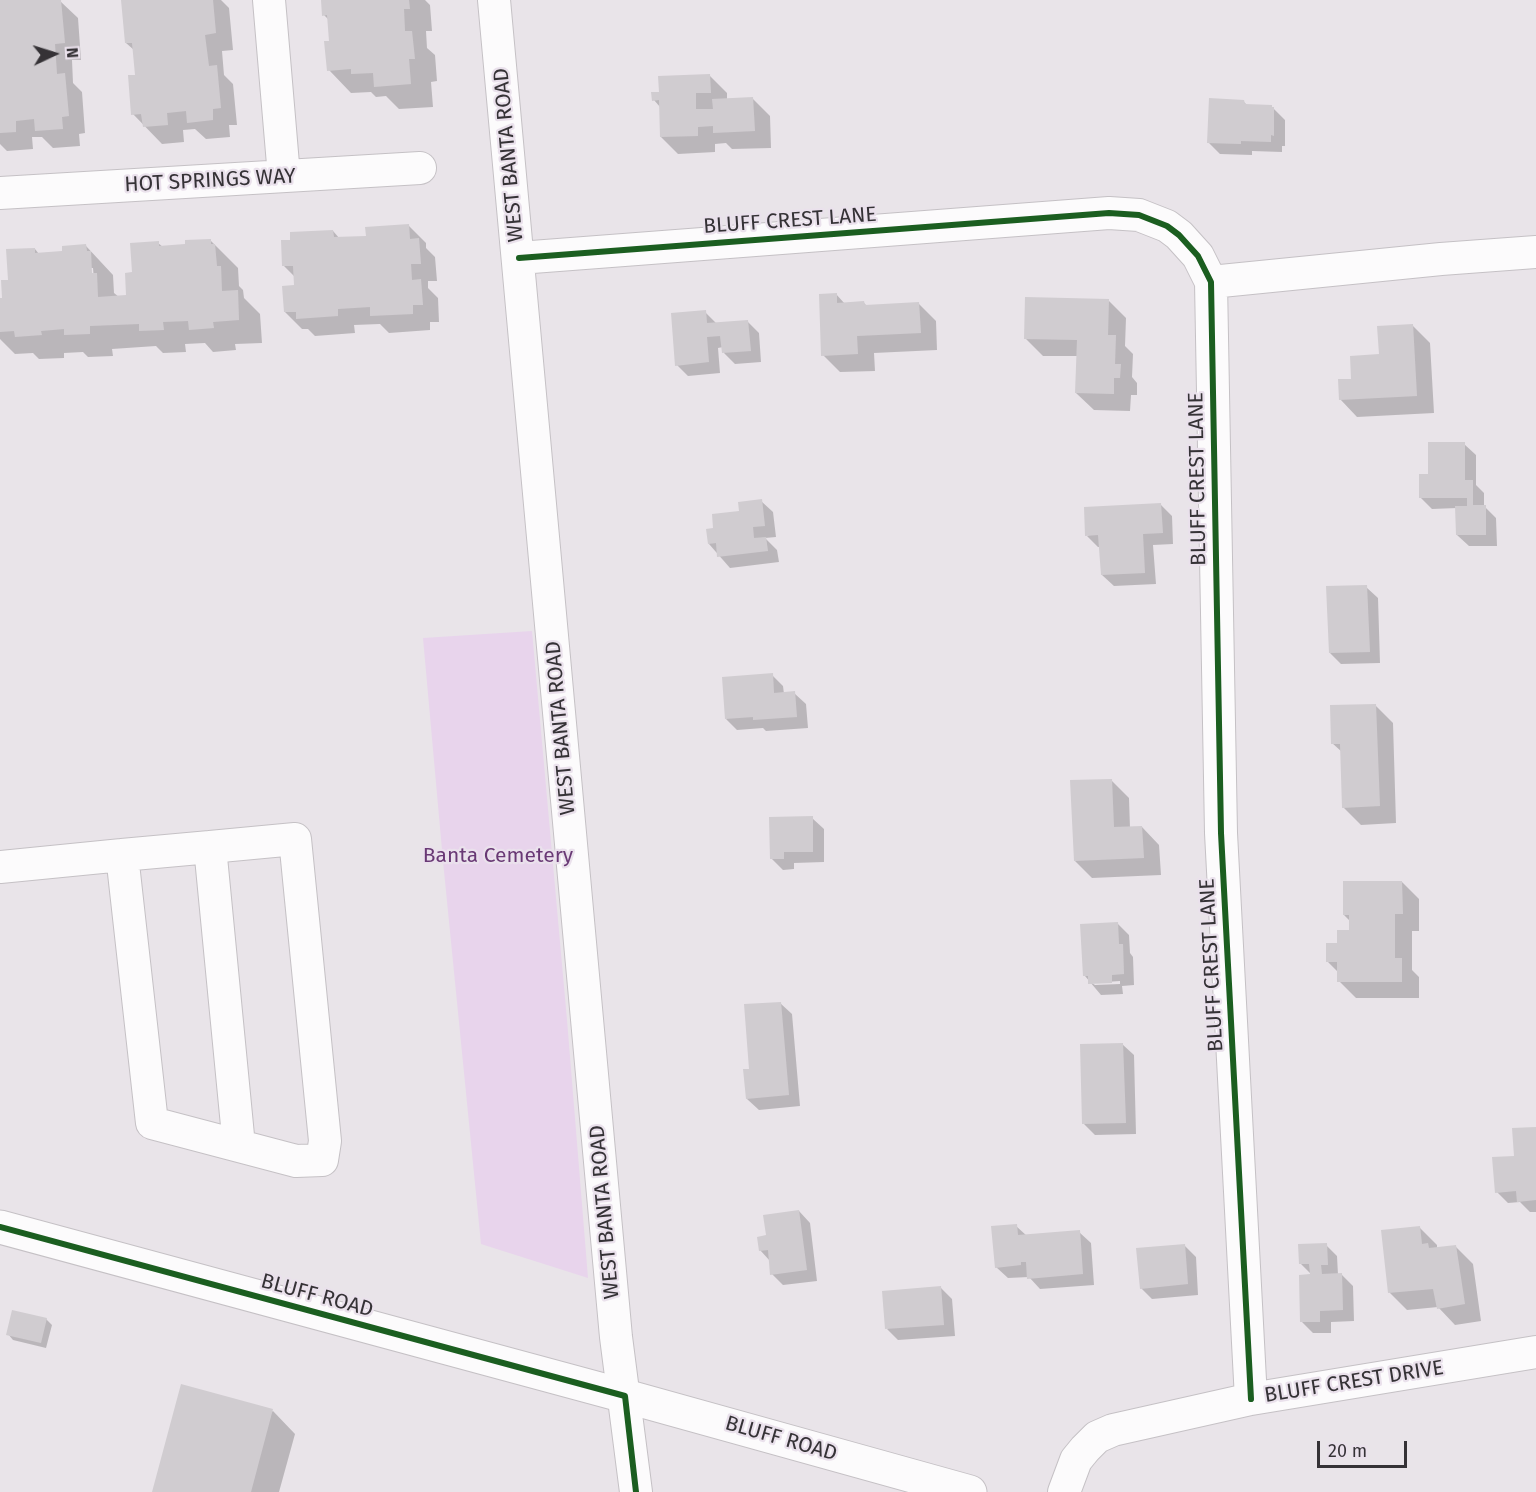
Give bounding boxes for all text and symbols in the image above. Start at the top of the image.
north arrow [24,24,84,84]
text: N [63,47,82,59]
street label: WEST BANTA ROAD [489,67,529,243]
street label: HOT SPRINGS WAY [124,164,296,198]
street label: BLUFF CREST LANE [702,202,878,240]
street label: BLUFF CREST LANE [1184,392,1212,566]
street label: WEST BANTA ROAD [541,640,581,816]
park label: Banta Cemetery [423,843,573,869]
street label: BLUFF CREST LANE [1195,878,1229,1052]
street label: WEST BANTA ROAD [585,1124,625,1300]
street label: BLUFF ROAD [258,1269,376,1323]
street label: BLUFF CREST DRIVE [1263,1355,1445,1409]
street label: BLUFF ROAD [722,1411,840,1467]
scale bar [1320,1429,1410,1467]
text: 20 m [1328,1440,1367,1462]

